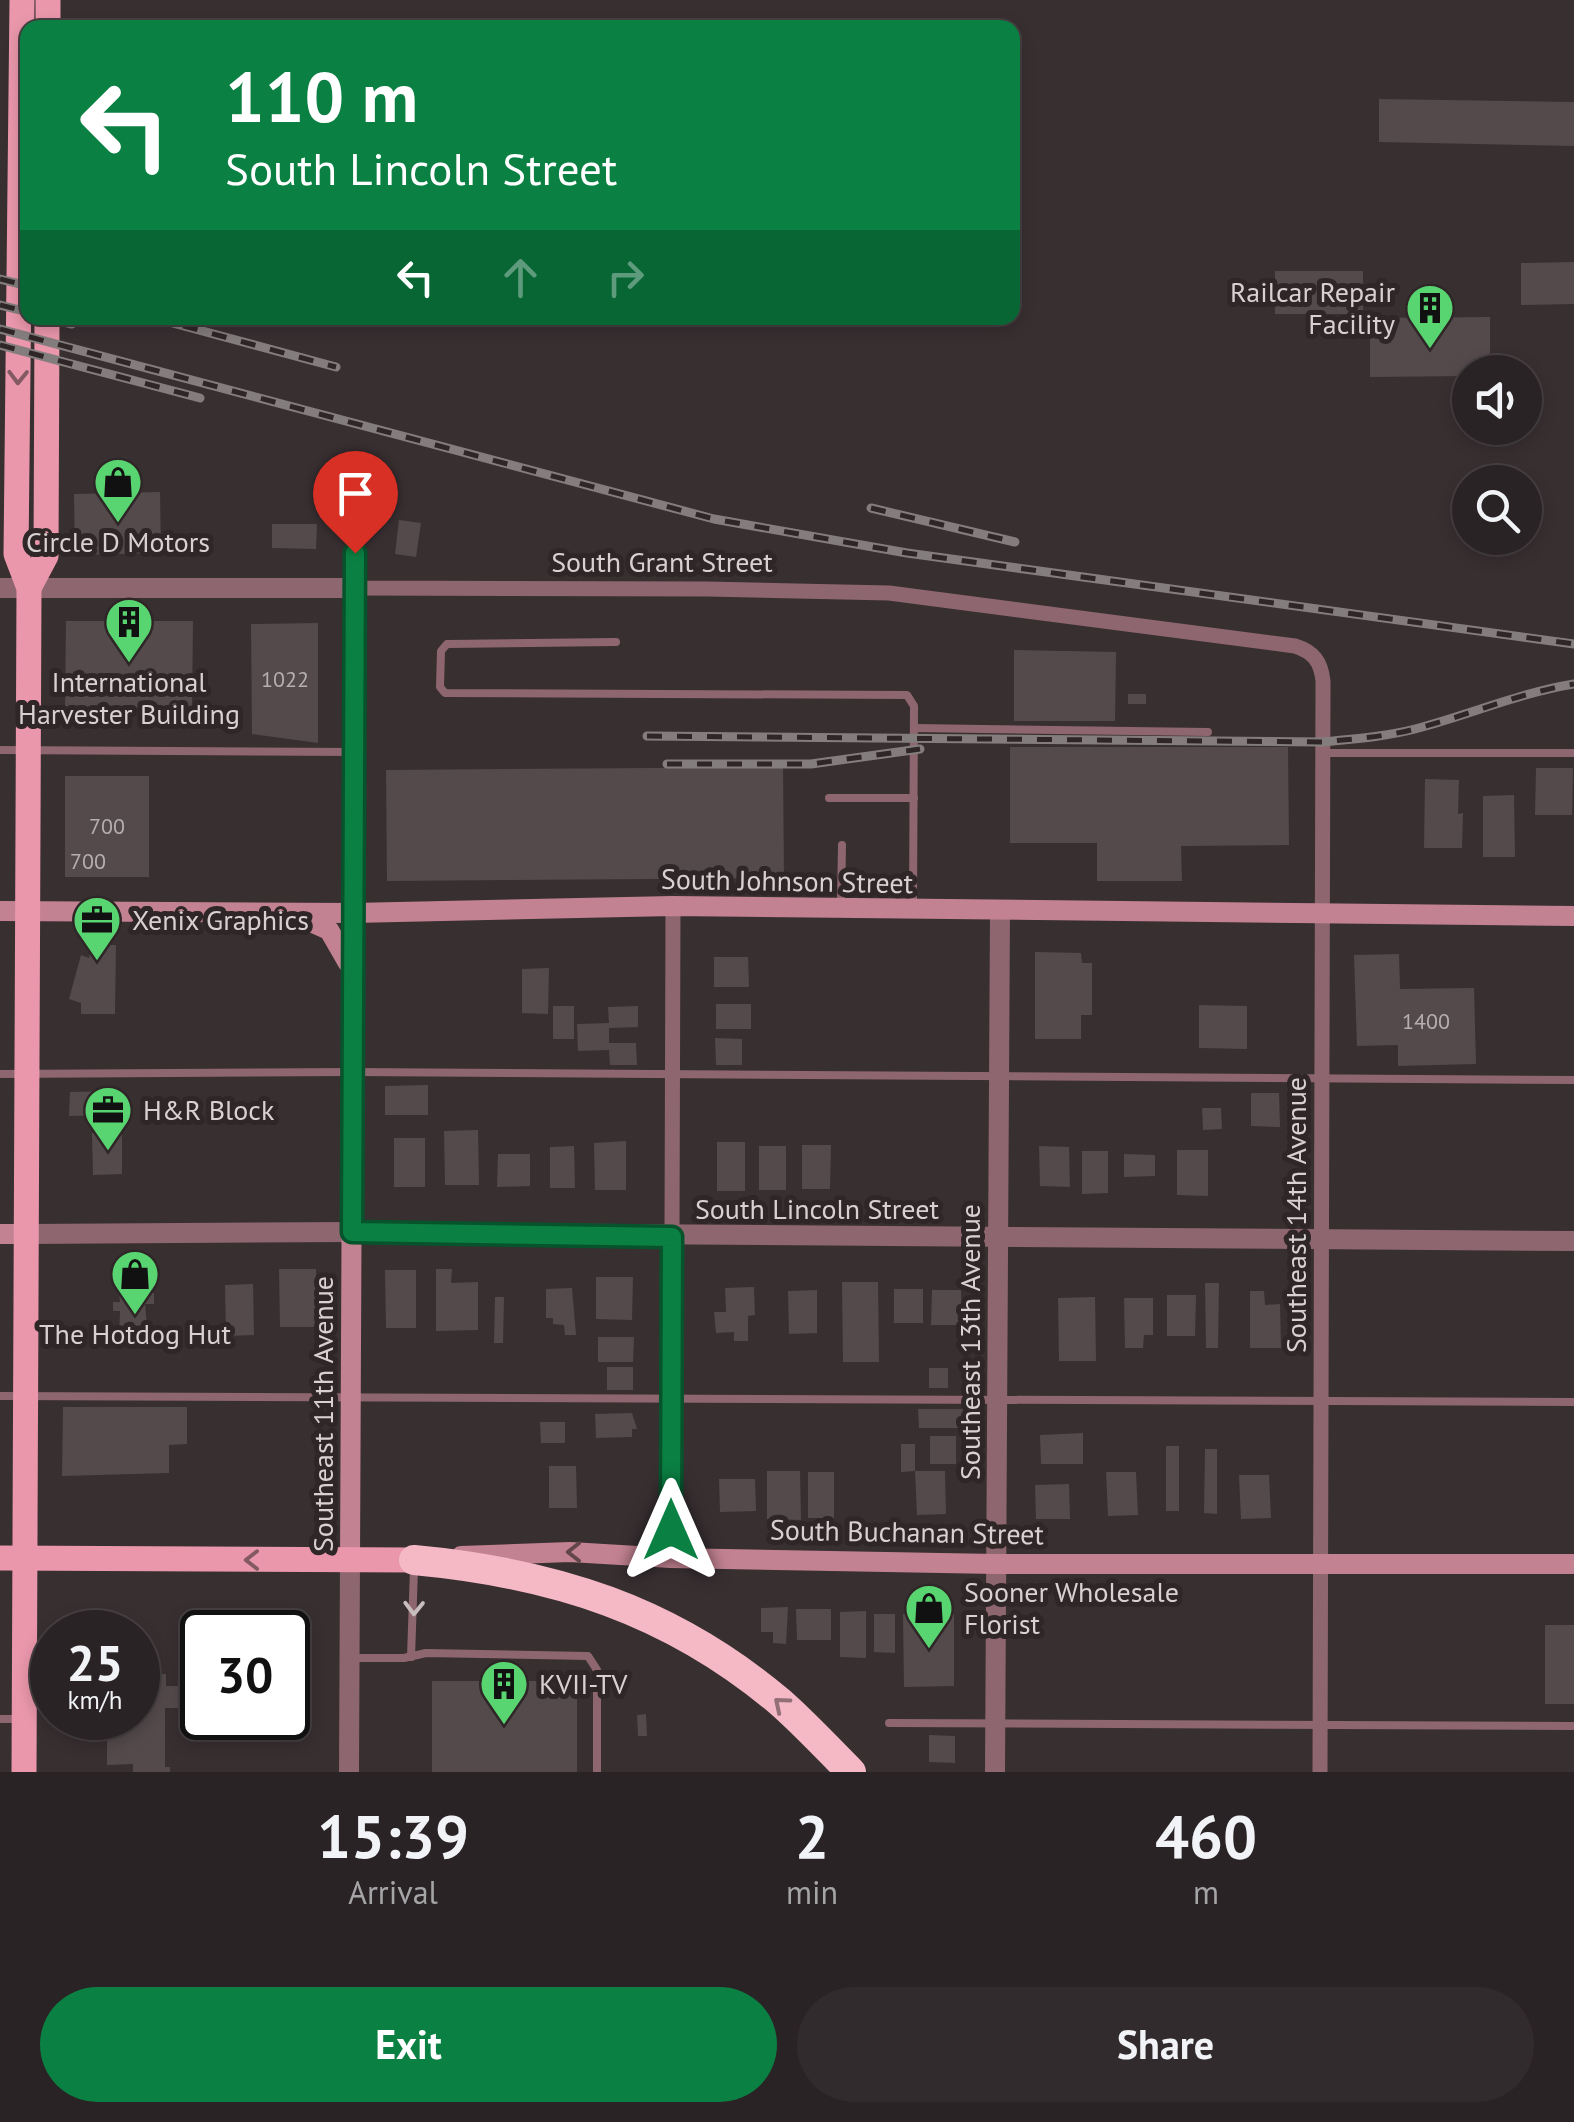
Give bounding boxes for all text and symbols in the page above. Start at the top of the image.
text: 110 m [225,51,418,141]
icon: left [60,60,190,190]
text: South Lincoln Street [225,139,617,197]
icon: left [388,250,443,305]
icon: ahead [493,250,548,305]
icon: right [598,250,653,305]
place label: Railcar Repair Facility [1230,273,1395,342]
building icon: Railcar Repair Facility [1404,282,1456,350]
map controls [1452,355,1542,555]
button: sound [1452,355,1542,445]
one-way arrow [7,370,29,386]
pin [313,451,398,554]
shop icon: Circle D Motors [92,456,144,524]
button: search [1452,465,1542,555]
icon: arrive [328,466,383,521]
place label: Circle D Motors [26,523,210,560]
street label: South Grant Street [551,543,773,580]
building icon: International Harvester Building [103,596,155,664]
place label: International Harvester Building [18,663,240,732]
house number: 1022 [261,665,309,693]
house number: 700 [89,812,125,840]
house number: 700 [70,847,106,875]
street label: South Johnson Street [661,860,914,901]
office icon: Xenix Graphics [71,894,123,962]
place label: Xenix Graphics [132,901,309,938]
house number: 1400 [1402,1007,1450,1035]
street label: Southeast 14th Avenue [1277,1077,1314,1353]
office icon: H&R Block [82,1084,134,1152]
place label: H&R Block [143,1091,275,1128]
street label: South Lincoln Street [695,1190,940,1227]
street label: Southeast 13th Avenue [951,1204,988,1480]
shop icon: The Hotdog Hut [109,1248,161,1316]
street label: Southeast 11th Avenue [304,1276,341,1552]
place label: The Hotdog Hut [39,1315,231,1352]
position arrow [619,1478,723,1582]
street label: South Buchanan Street [770,1511,1045,1552]
one-way arrow [565,1542,581,1563]
one-way arrow [244,1549,260,1571]
place label: Sooner Wholesale Florist [964,1573,1179,1642]
shop icon: Sooner Wholesale Florist [903,1582,955,1650]
one-way arrow [403,1601,424,1617]
speed limit sign: 30 [180,1610,310,1740]
text: 25 [67,1630,123,1695]
building icon: KVII-TV [478,1658,530,1726]
place label: KVII-TV [539,1665,628,1702]
text: km/h [68,1684,122,1716]
one-way arrow [775,1698,793,1716]
text: 15:39 [317,1797,469,1875]
text: 2 [795,1797,829,1875]
text: 460 [1155,1797,1257,1875]
text: Arrival [348,1871,438,1913]
text: min [786,1871,838,1913]
text: m [1193,1871,1219,1913]
button: Exit [40,1987,777,2102]
button: Share [797,1987,1534,2102]

